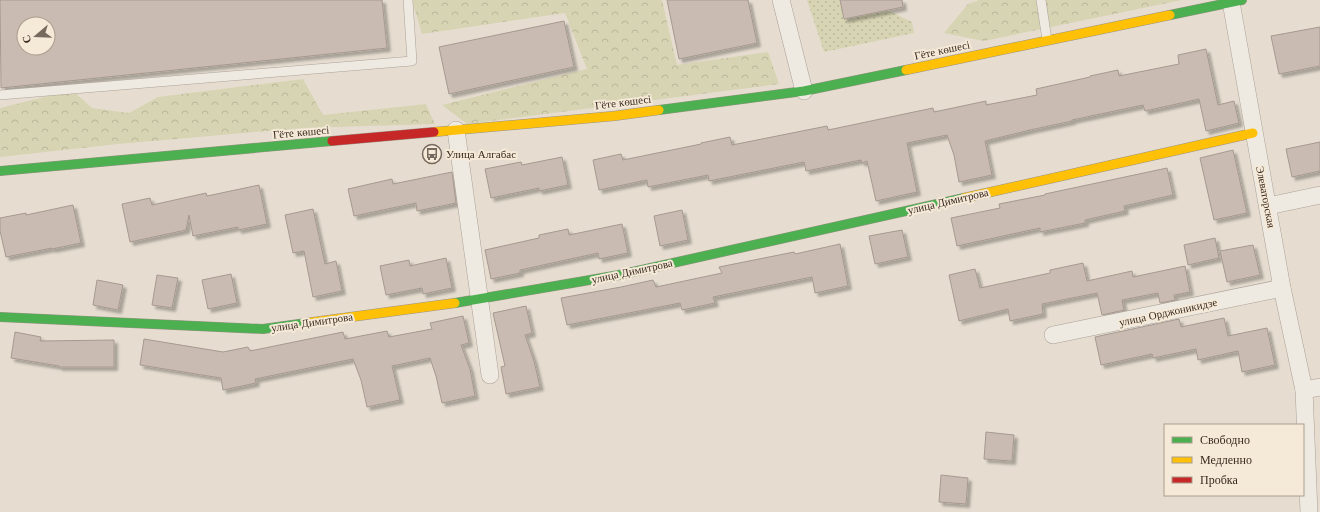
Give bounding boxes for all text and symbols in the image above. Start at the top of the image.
north arrow [16,16,56,56]
text: С [19,33,34,45]
street label: Гёте көшесі [913,37,971,63]
street label: Гёте көшесі [594,92,652,112]
street label: Гёте көшесі [272,123,330,141]
bus stop icon: Улица Алгабас [421,143,443,165]
place label: Улица Алгабас [446,147,516,161]
street label: Элеваторская [1253,165,1279,229]
street label: улица Димитрова [906,185,990,217]
street label: улица Димитрова [590,256,674,286]
street label: улица Орджоникидзе [1118,295,1218,329]
street label: улица Димитрова [270,309,354,335]
legend [1164,424,1304,496]
text: Свободно [1200,432,1250,447]
text: Медленно [1200,452,1252,467]
text: Пробка [1200,472,1238,487]

